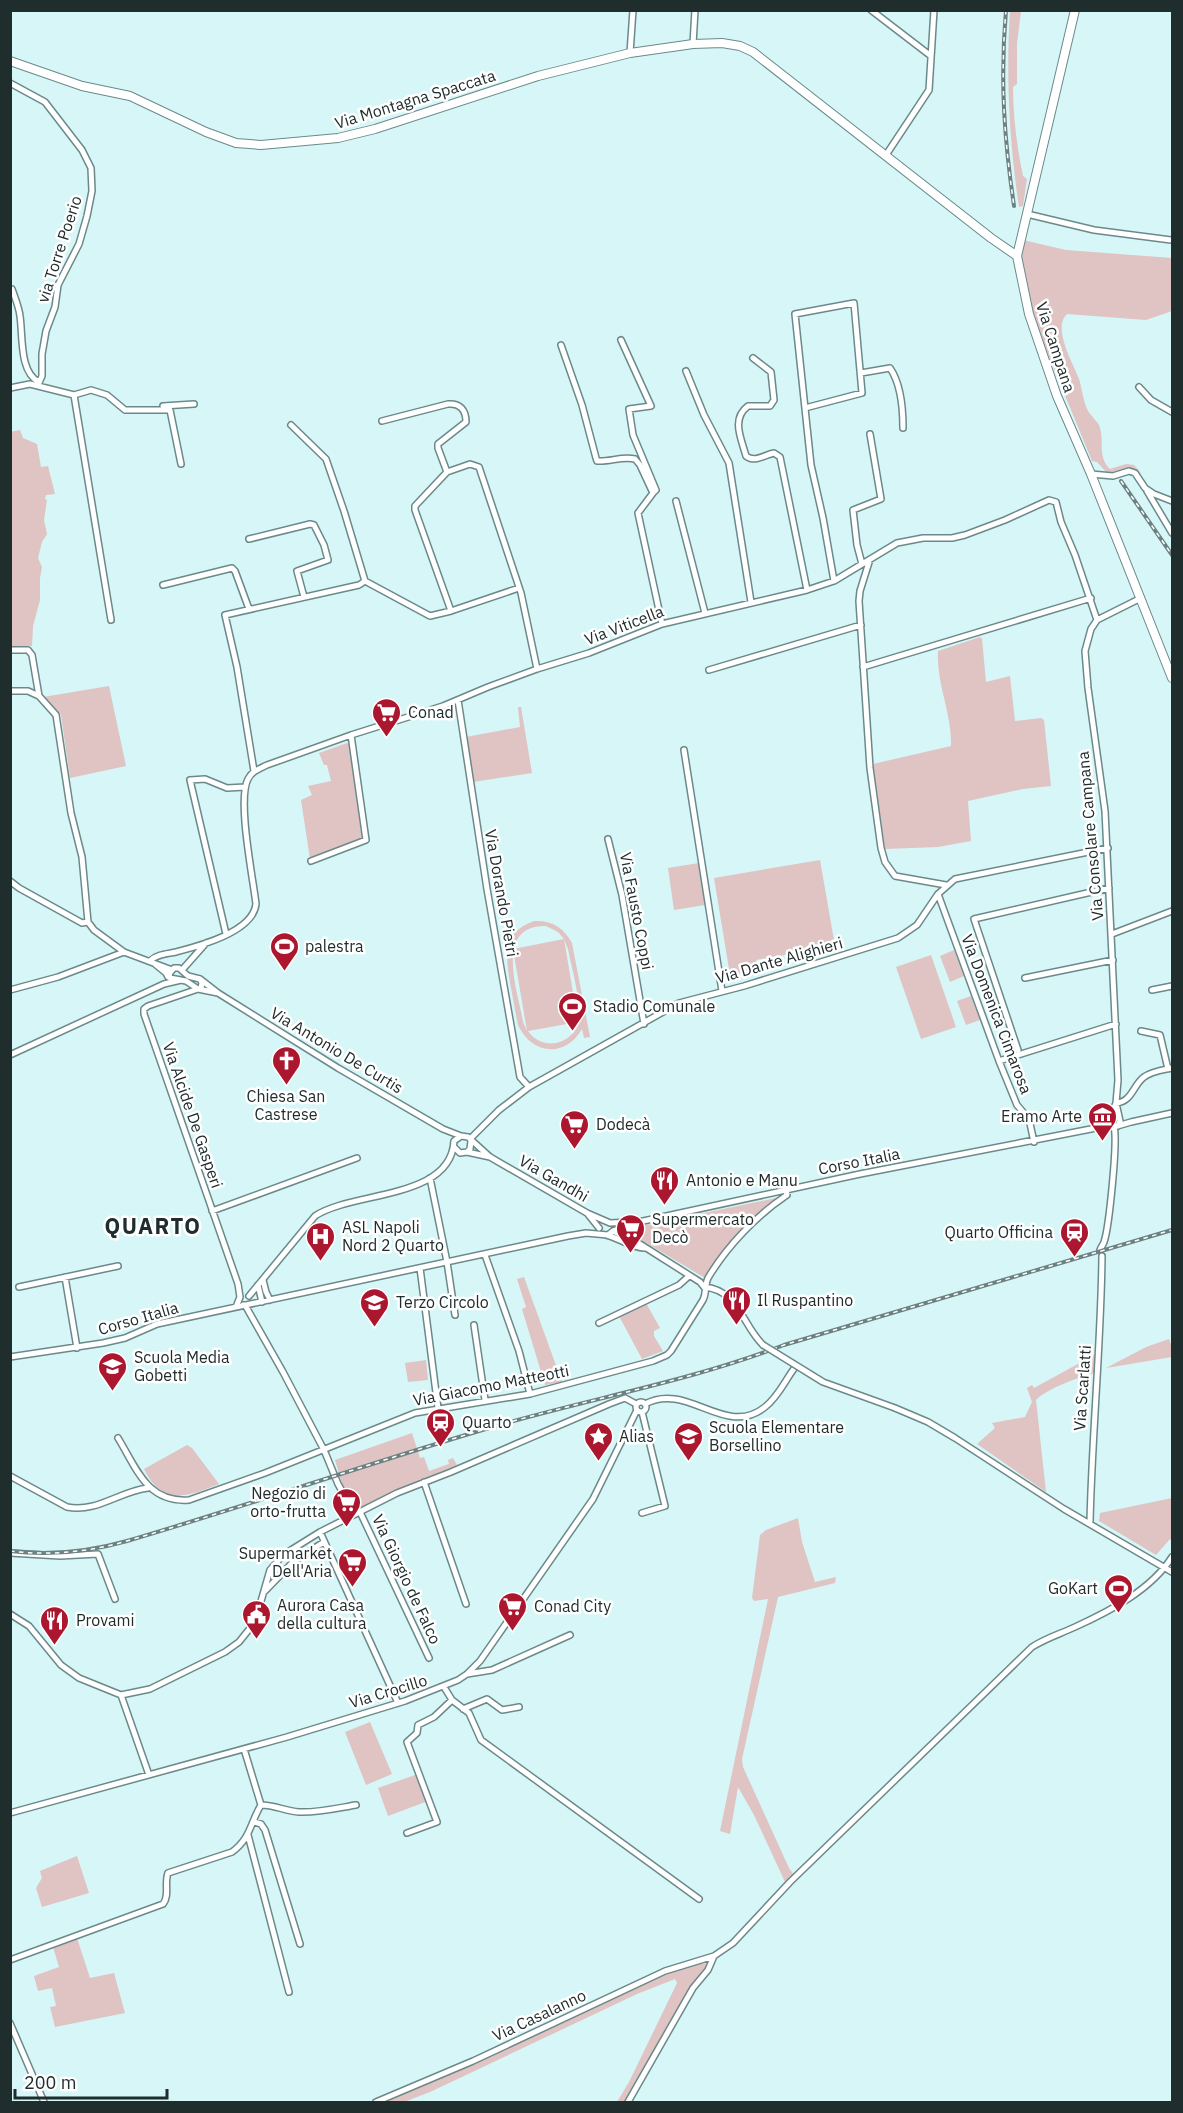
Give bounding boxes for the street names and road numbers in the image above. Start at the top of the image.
street label: Via Montagna Spaccata [332,65,498,133]
street label: via Torre Poerio [32,193,86,305]
street label: Via Campana [1032,299,1080,395]
street label: Via Viticella [582,601,667,649]
street label: Via Consolare Campana [1073,750,1107,922]
street label: Via Dorando Pietri [481,828,523,958]
street label: Via Fausto Coppi [616,850,658,972]
street label: Via Domenica Cimarosa [957,931,1037,1097]
street label: Via Dante Alighieri [713,932,845,988]
street label: Via Antonio De Curtis [267,1002,407,1098]
street label: Via Alcide De Gasperi [159,1039,227,1191]
street label: Corso Italia [816,1143,902,1179]
street label: Via Gandhi [516,1150,592,1206]
street label: Corso Italia [95,1297,181,1339]
street label: Via Scarlatti [1069,1345,1095,1431]
street label: Via Giacomo Matteotti [411,1360,571,1410]
street label: Via Giorgio de Falco [368,1511,446,1647]
street label: Via Crocillo [347,1670,429,1712]
street label: Via Casalanno [489,1985,589,2045]

